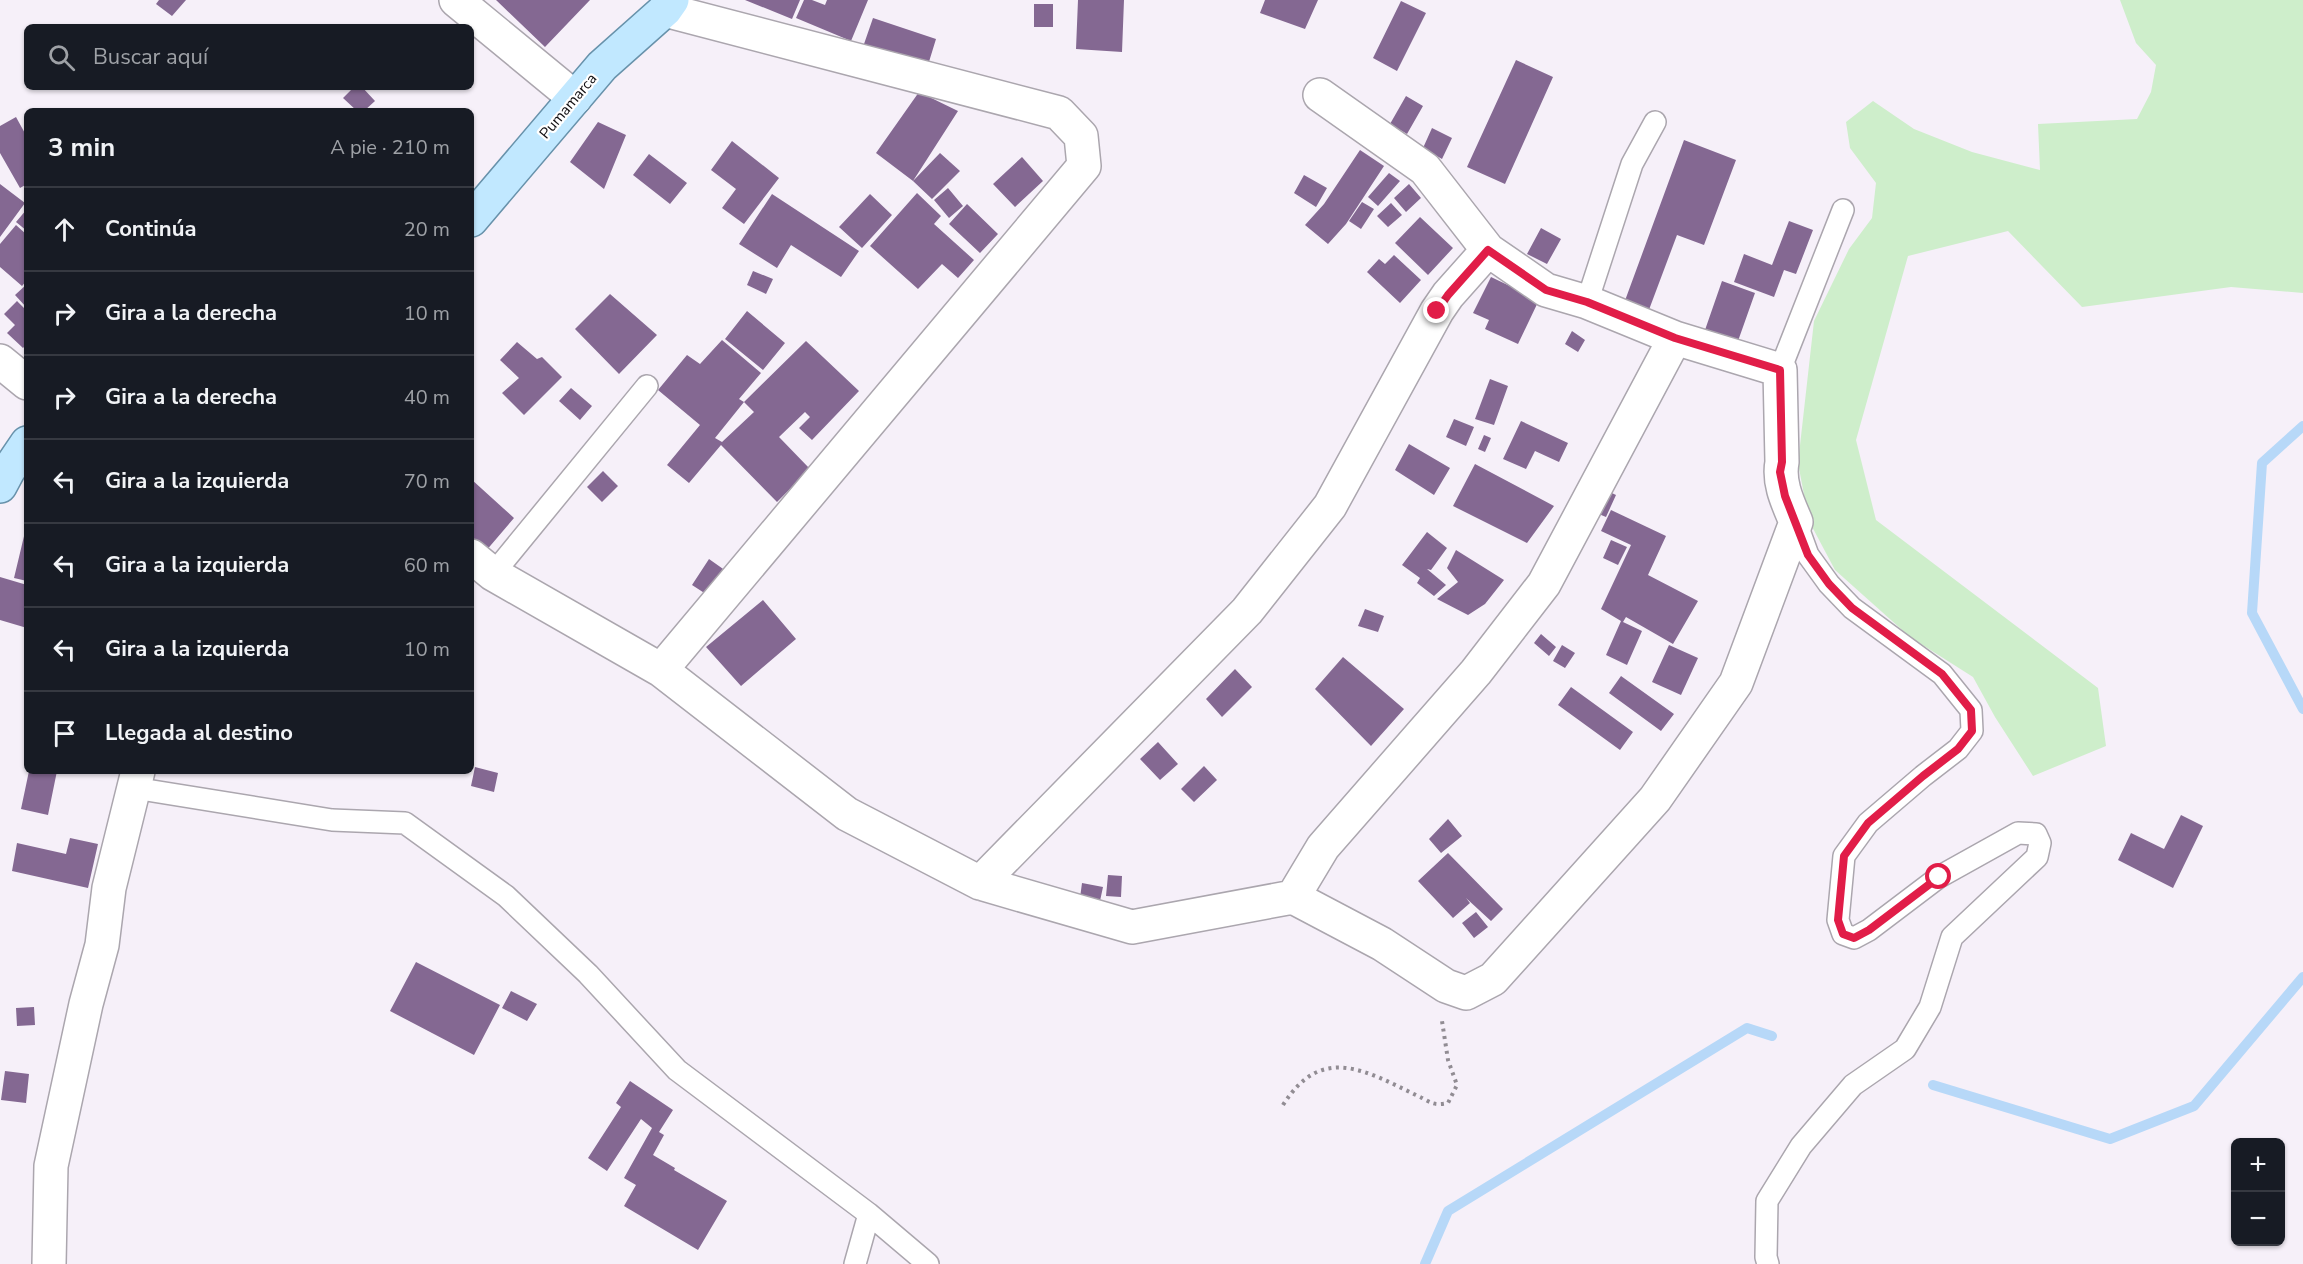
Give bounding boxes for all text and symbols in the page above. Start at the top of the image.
search box [24,24,474,90]
icon: search [45,41,78,74]
text: Buscar aquí [93,42,208,72]
street label: Pumamarca [535,69,601,143]
text: 3 min [48,130,115,165]
text: A pie · 210 m [330,134,450,161]
icon: ahead [48,213,81,246]
text: Continúa [105,214,196,244]
text: 20 m [404,216,450,243]
icon: right [48,297,81,330]
route end [1423,297,1449,323]
text: Gira a la derecha [105,298,277,328]
text: 10 m [404,300,450,327]
icon: right [48,381,81,414]
text: Gira a la derecha [105,382,277,412]
text: 40 m [404,384,450,411]
icon: left [48,465,81,498]
text: Gira a la izquierda [105,466,289,496]
text: 70 m [404,468,450,495]
icon: left [48,549,81,582]
text: Gira a la izquierda [105,550,289,580]
text: 60 m [404,552,450,579]
icon: left [48,633,81,666]
text: Gira a la izquierda [105,634,289,664]
text: 10 m [404,636,450,663]
icon: arrive [48,717,81,750]
text: Llegada al destino [105,718,293,748]
route start [1925,863,1951,889]
map controls [2231,1138,2285,1246]
button: + [2231,1138,2285,1192]
button: − [2231,1192,2285,1246]

